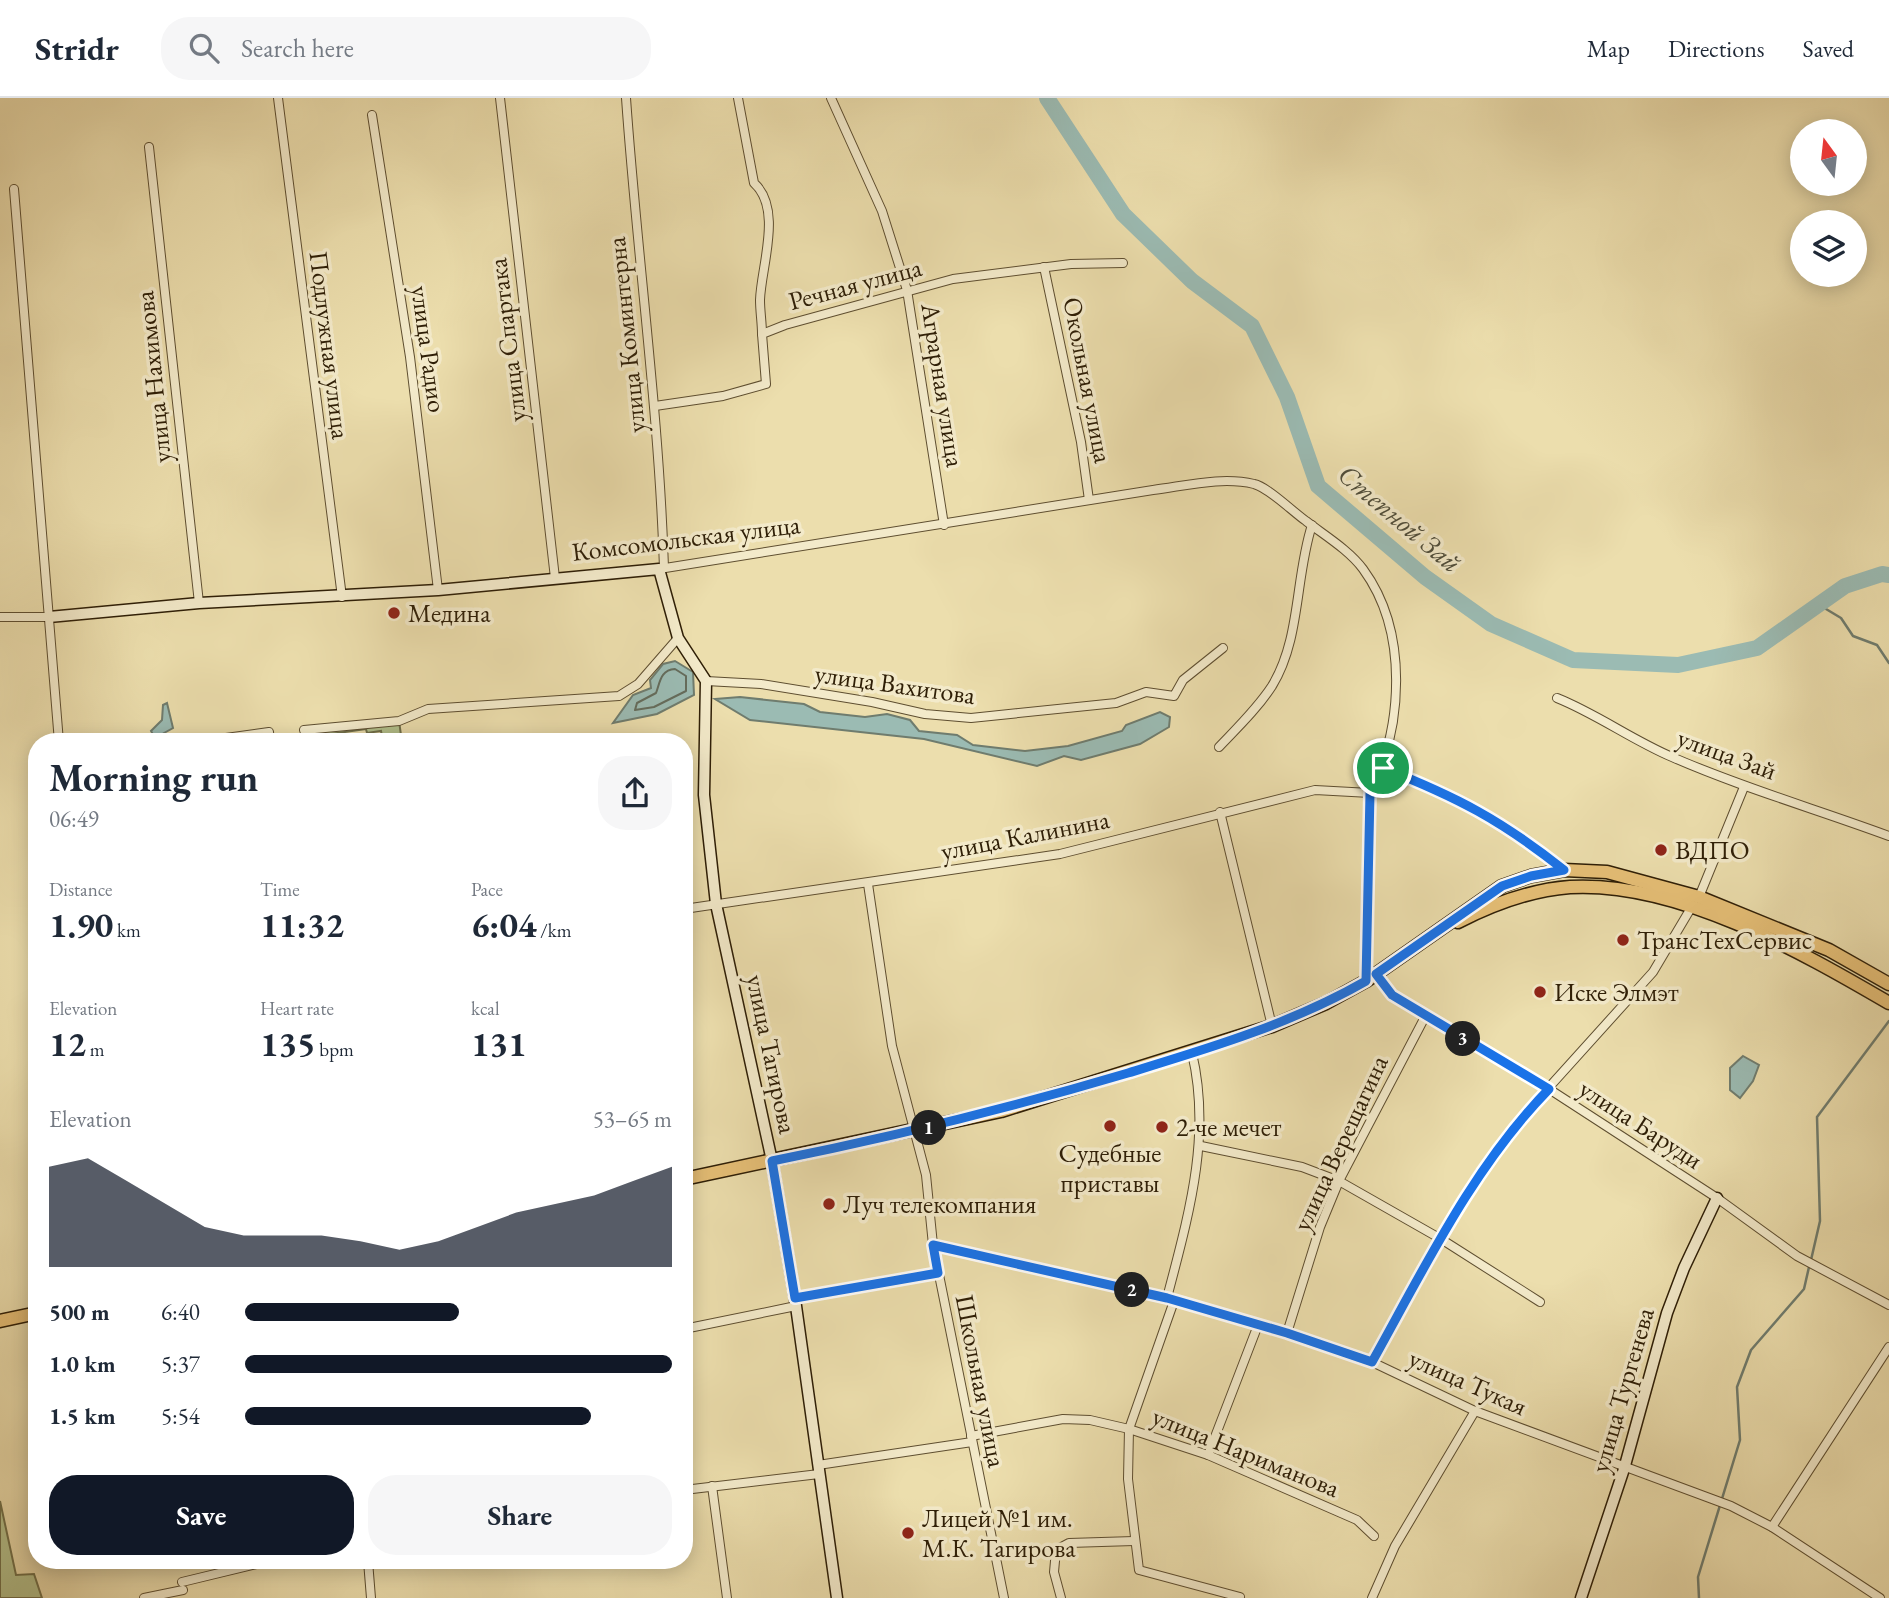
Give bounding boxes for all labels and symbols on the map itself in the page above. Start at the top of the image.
north arrow [1790,119,1867,196]
street label: улица Коминтерна [599,235,653,435]
street label: Подлужная улица [302,249,358,442]
street label: Речная улица [785,250,926,318]
street label: улица Спартака [480,256,534,424]
street label: улица Радио [403,283,455,415]
street label: улица Нахимова [127,289,179,465]
street label: Окольная улица [1055,294,1121,466]
street label: Аграрная улица [913,300,973,470]
water label: Степной Зай [1331,456,1469,580]
street label: Комсомольская улица [570,507,803,569]
place label: Медина [408,596,491,630]
marker: Медина [386,605,402,621]
street label: улица Вахитова [813,656,978,712]
street label: улица Зай [1673,720,1782,788]
pin [1353,738,1413,798]
street label: улица Калинина [938,802,1113,868]
place label: ВДПО [1675,833,1750,867]
marker: ВДПО [1653,842,1669,858]
place label: ТрансТехСервис [1637,923,1812,957]
marker: ТрансТехСервис [1615,932,1631,948]
street label: улица Тагирова [739,971,806,1137]
place label: Иске Элмэт [1554,975,1679,1009]
marker: Иске Элмэт [1532,984,1548,1000]
pin: 3 [1446,1021,1480,1056]
street label: улица Верещагина [1284,1049,1396,1236]
street label: улица Баруди [1573,1071,1709,1177]
pin: 1 [912,1110,946,1146]
place label: 2-че мечет [1176,1110,1282,1144]
marker: Судебные приставы [1102,1118,1118,1134]
marker: 2-че мечет [1154,1119,1170,1135]
place label: Судебные приставы [1058,1136,1162,1200]
place label: Луч телекомпания [843,1187,1036,1221]
marker: Луч телекомпания [821,1196,837,1212]
pin: 2 [1114,1272,1150,1308]
street label: Школьная улица [948,1292,1015,1471]
street label: улица Тургенева [1582,1303,1662,1476]
street label: улица Тукая [1403,1341,1533,1423]
street label: улица Нариманова [1147,1399,1345,1505]
place label: Лицей №1 им. М.К. Тагирова [922,1501,1076,1565]
marker: Лицей №1 им. М.К. Тагирова [900,1525,916,1541]

